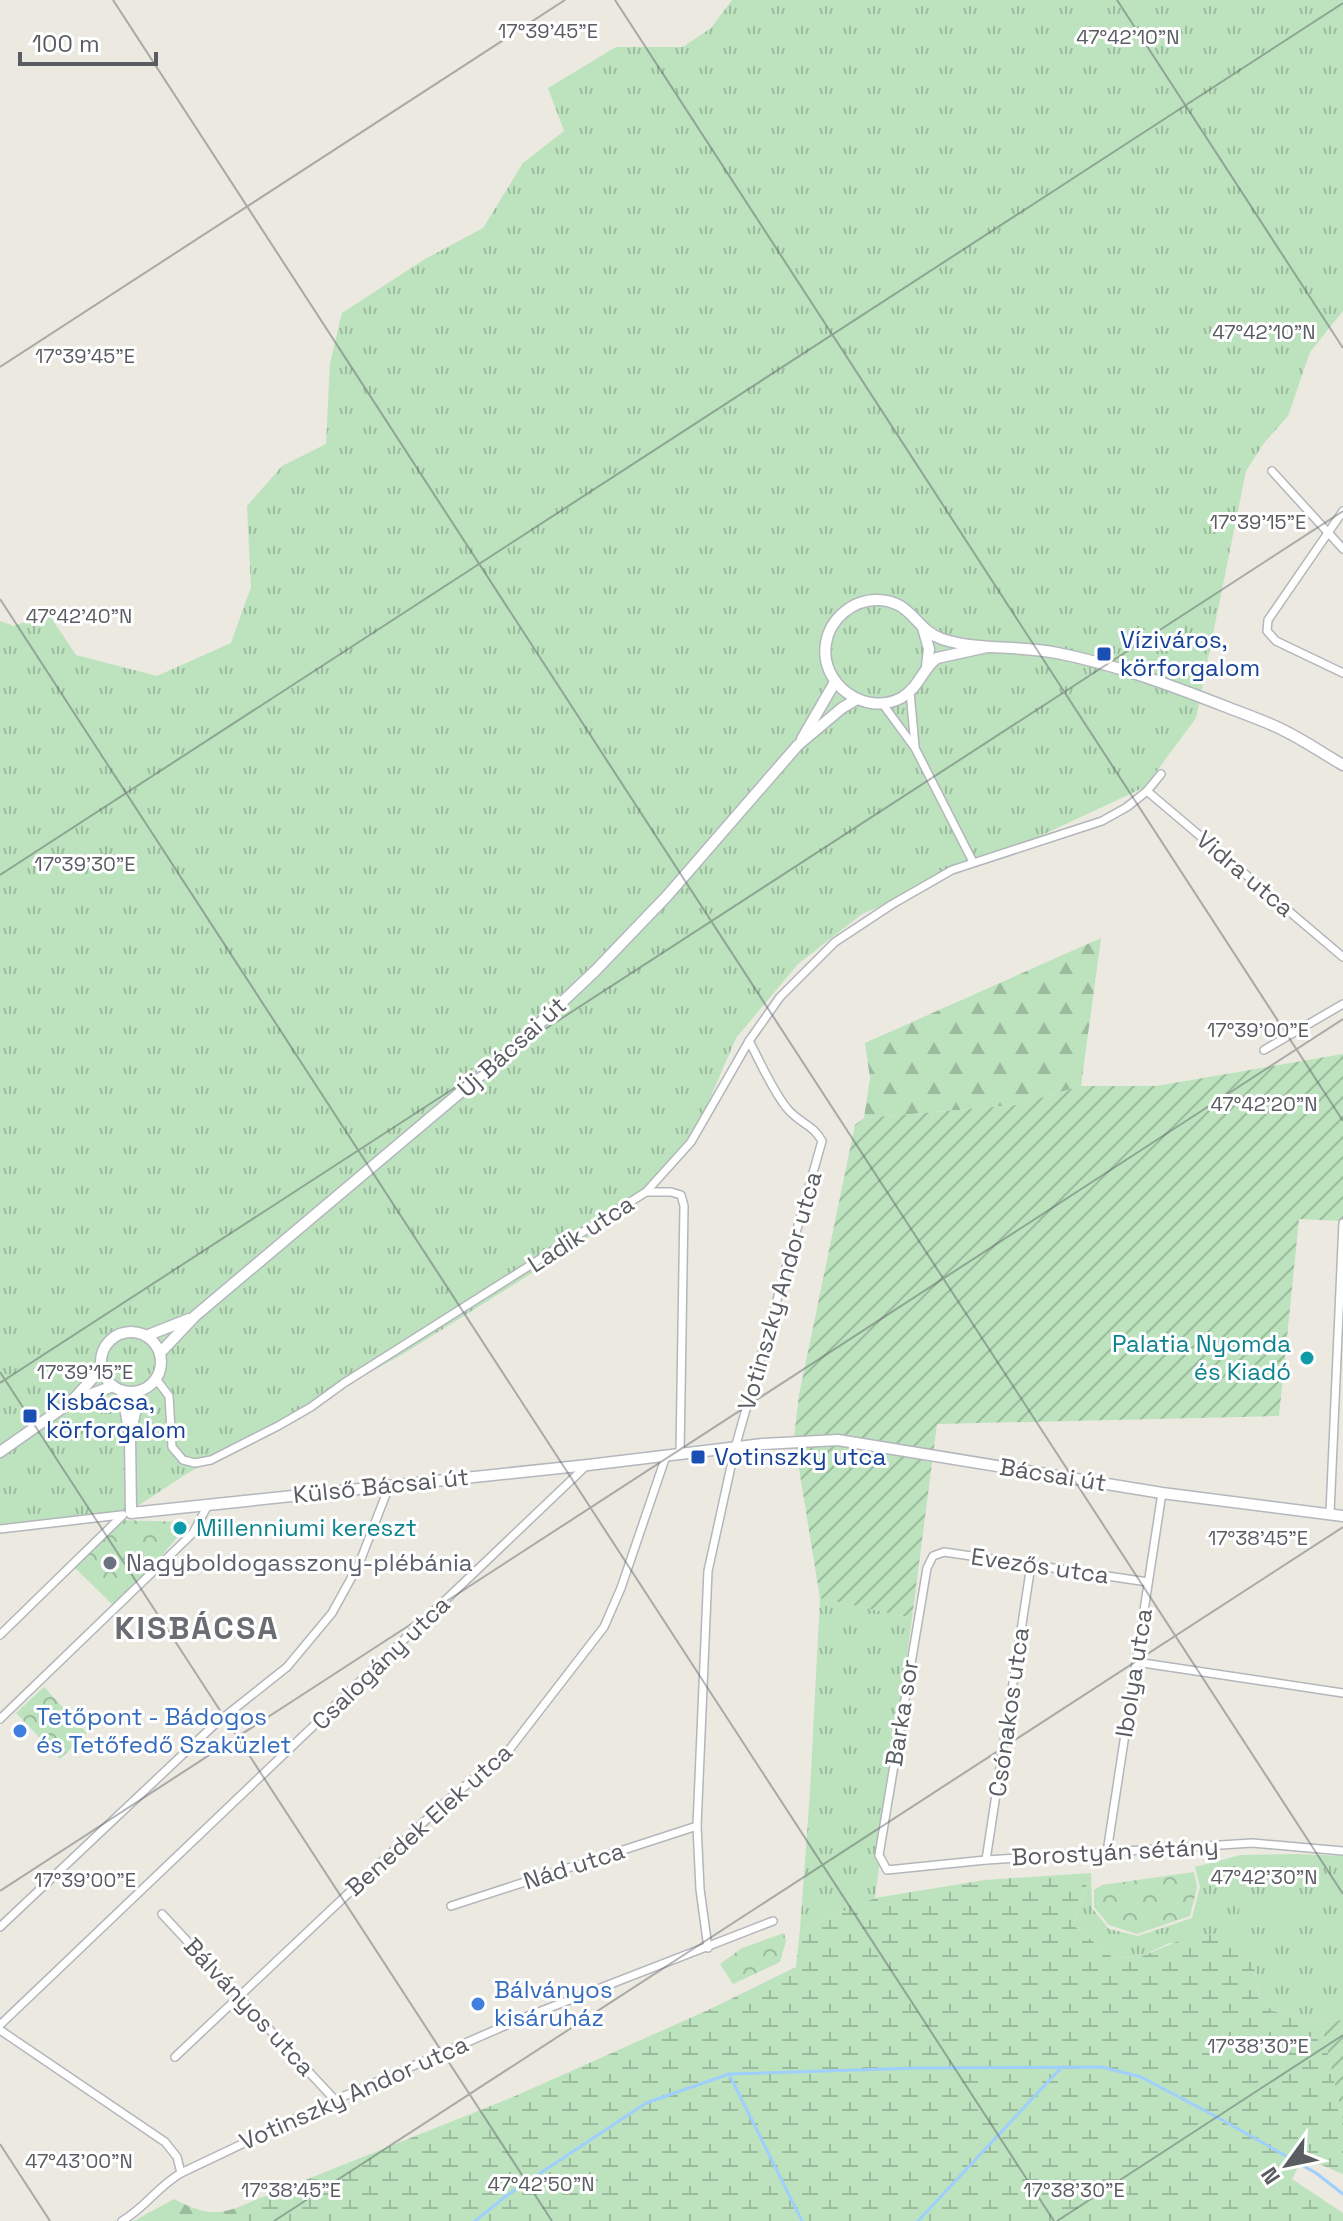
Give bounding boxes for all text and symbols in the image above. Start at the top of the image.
scale bar [20,16,156,66]
text: 17°39'45"E [498,18,598,44]
text: 47°42'10"N [1076,24,1180,50]
text: 100 m [32,28,100,59]
text: 47°42'10"N [1212,319,1316,345]
text: 17°39'45"E [35,343,135,369]
text: 17°39'15"E [1210,509,1306,535]
text: 47°42'40"N [26,603,132,629]
place label: Víziváros, körforgalom [1120,624,1260,683]
marker: Víziváros, körforgalom [1095,645,1113,663]
street label: Vidra utca [1190,824,1301,924]
text: 17°39'30"E [34,851,136,877]
street label: Új Bácsai út [451,990,573,1104]
text: 17°39'00"E [1207,1017,1309,1043]
text: 47°42'20"N [1211,1091,1318,1117]
street label: Votinszky Andor utca [731,1168,829,1414]
street label: Ladik utca [522,1188,640,1279]
place label: Palatia Nyomda és Kiadó [1112,1328,1291,1387]
marker: Palatia Nyomda és Kiadó [1298,1349,1316,1367]
text: 17°39'15"E [37,1359,133,1385]
place label: Kisbácsa, körforgalom [46,1386,186,1445]
marker: Kisbácsa, körforgalom [21,1407,39,1425]
place label: Votinszky utca [714,1441,887,1472]
marker: Votinszky utca [689,1448,707,1466]
street label: Bácsai út [997,1451,1109,1498]
street label: Külső Bácsai út [292,1461,470,1510]
place label: Millenniumi kereszt [196,1512,417,1543]
marker: Millenniumi kereszt [171,1519,189,1537]
text: 17°38'45"E [1208,1525,1308,1551]
street label: Evezős utca [969,1540,1111,1591]
place label: Nagyboldogasszony-plébánia [126,1547,473,1578]
marker: Nagyboldogasszony-plébánia [101,1554,119,1572]
street label: Csalogány utca [305,1589,456,1736]
street label: Ibolya utca [1108,1606,1159,1740]
district label: KISBÁCSA [114,1608,280,1648]
street label: Csónakos utca [981,1625,1036,1799]
street label: Barka sor [878,1657,925,1769]
place label: Tetőpont - Bádogos és Tetőfedő Szaküzlet [36,1701,291,1760]
marker: Tetőpont - Bádogos és Tetőfedő Szaküzlet [11,1722,29,1740]
street label: Benedek Elek utca [339,1736,519,1903]
street label: Borostyán sétány [1011,1831,1219,1872]
street label: Nád utca [519,1835,629,1896]
text: 47°42'30"N [1210,1864,1318,1890]
text: 17°39'00"E [34,1867,136,1893]
street label: Bálványos utca [177,1931,322,2083]
place label: Bálványos kisáruház [494,1974,613,2033]
marker: Bálványos kisáruház [469,1995,487,2013]
street label: Votinszky Andor utca [235,2028,473,2157]
text: 17°38'30"E [1207,2033,1309,2059]
north arrow [1247,2125,1327,2205]
text: 47°43'00"N [25,2148,133,2174]
text: N [1254,2162,1286,2190]
text: 47°42'50"N [488,2171,594,2197]
text: 17°38'45"E [241,2177,341,2203]
text: 17°38'30"E [1023,2177,1125,2203]

